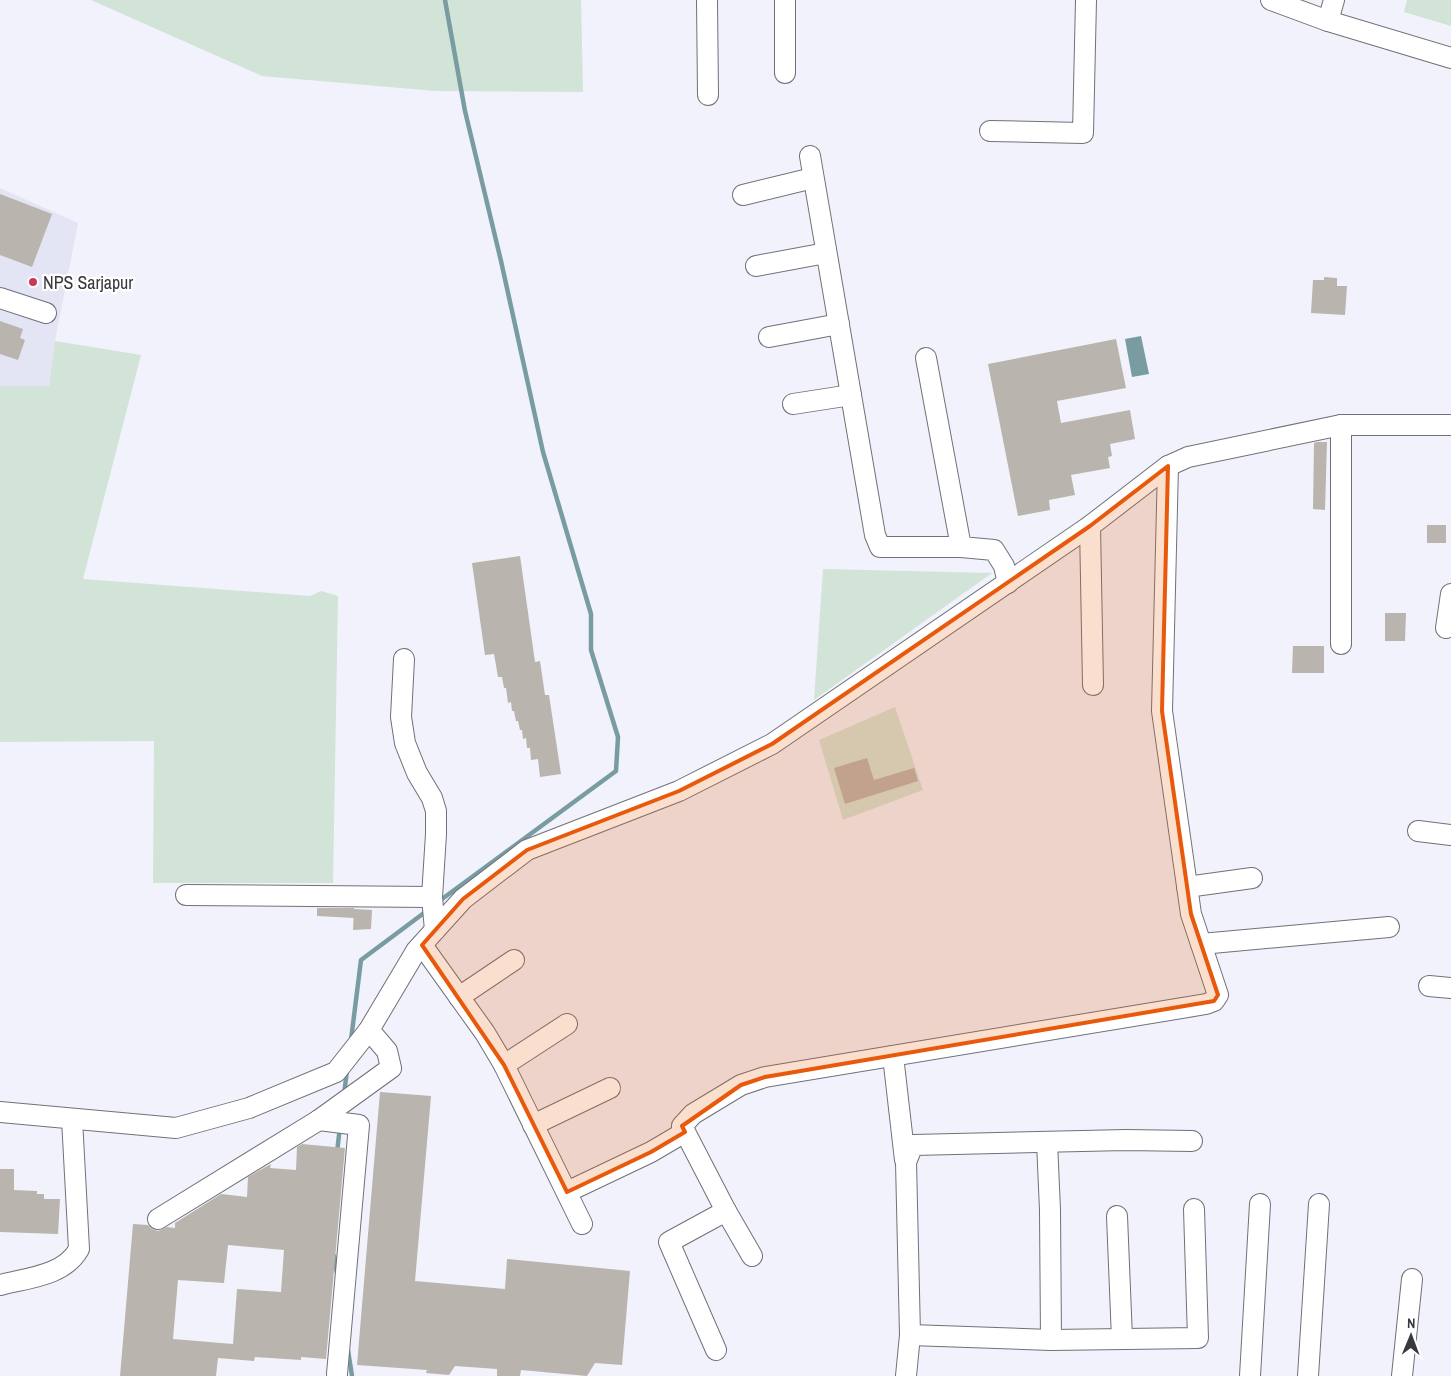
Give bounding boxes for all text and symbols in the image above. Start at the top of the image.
place label: NPS Sarjapur [43,270,133,295]
marker: NPS Sarjapur [27,276,39,288]
north arrow [1386,1311,1436,1361]
text: N [1407,1314,1416,1332]

